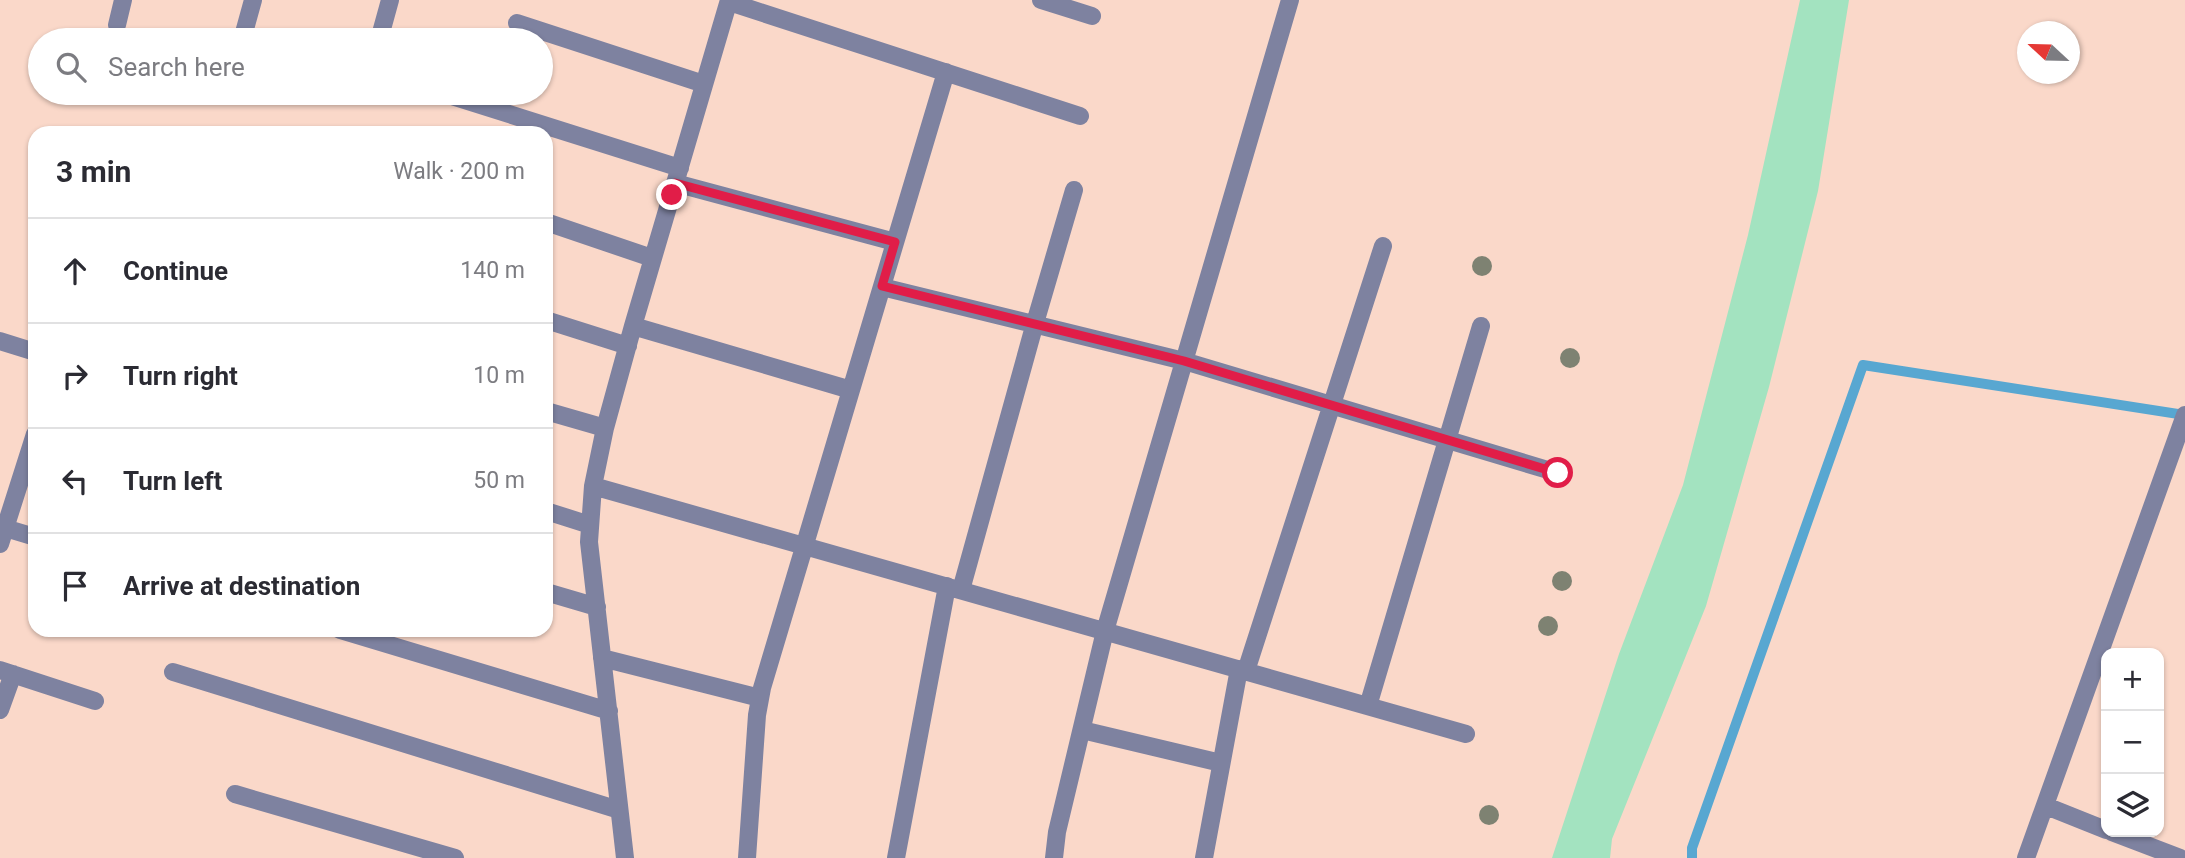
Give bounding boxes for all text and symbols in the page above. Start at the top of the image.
north arrow [2017,21,2080,84]
search box [28,28,553,105]
icon: search [52,48,90,86]
text: Search here [108,52,245,82]
text: 3 min [56,154,131,189]
text: Walk · 200 m [393,158,525,185]
route end [656,179,687,210]
icon: ahead [56,252,94,290]
text: Continue [123,256,228,286]
text: 140 m [460,257,525,284]
icon: right [56,357,94,395]
text: Turn right [123,361,238,391]
text: 10 m [473,362,525,389]
route start [1542,457,1573,488]
icon: left [56,462,94,500]
text: Turn left [123,466,222,496]
text: 50 m [473,467,525,494]
icon: arrive [56,567,94,605]
text: Arrive at destination [123,571,360,601]
map controls [2101,648,2164,837]
button: + [2101,648,2164,711]
button: − [2101,711,2164,774]
button: layers [2101,774,2164,837]

